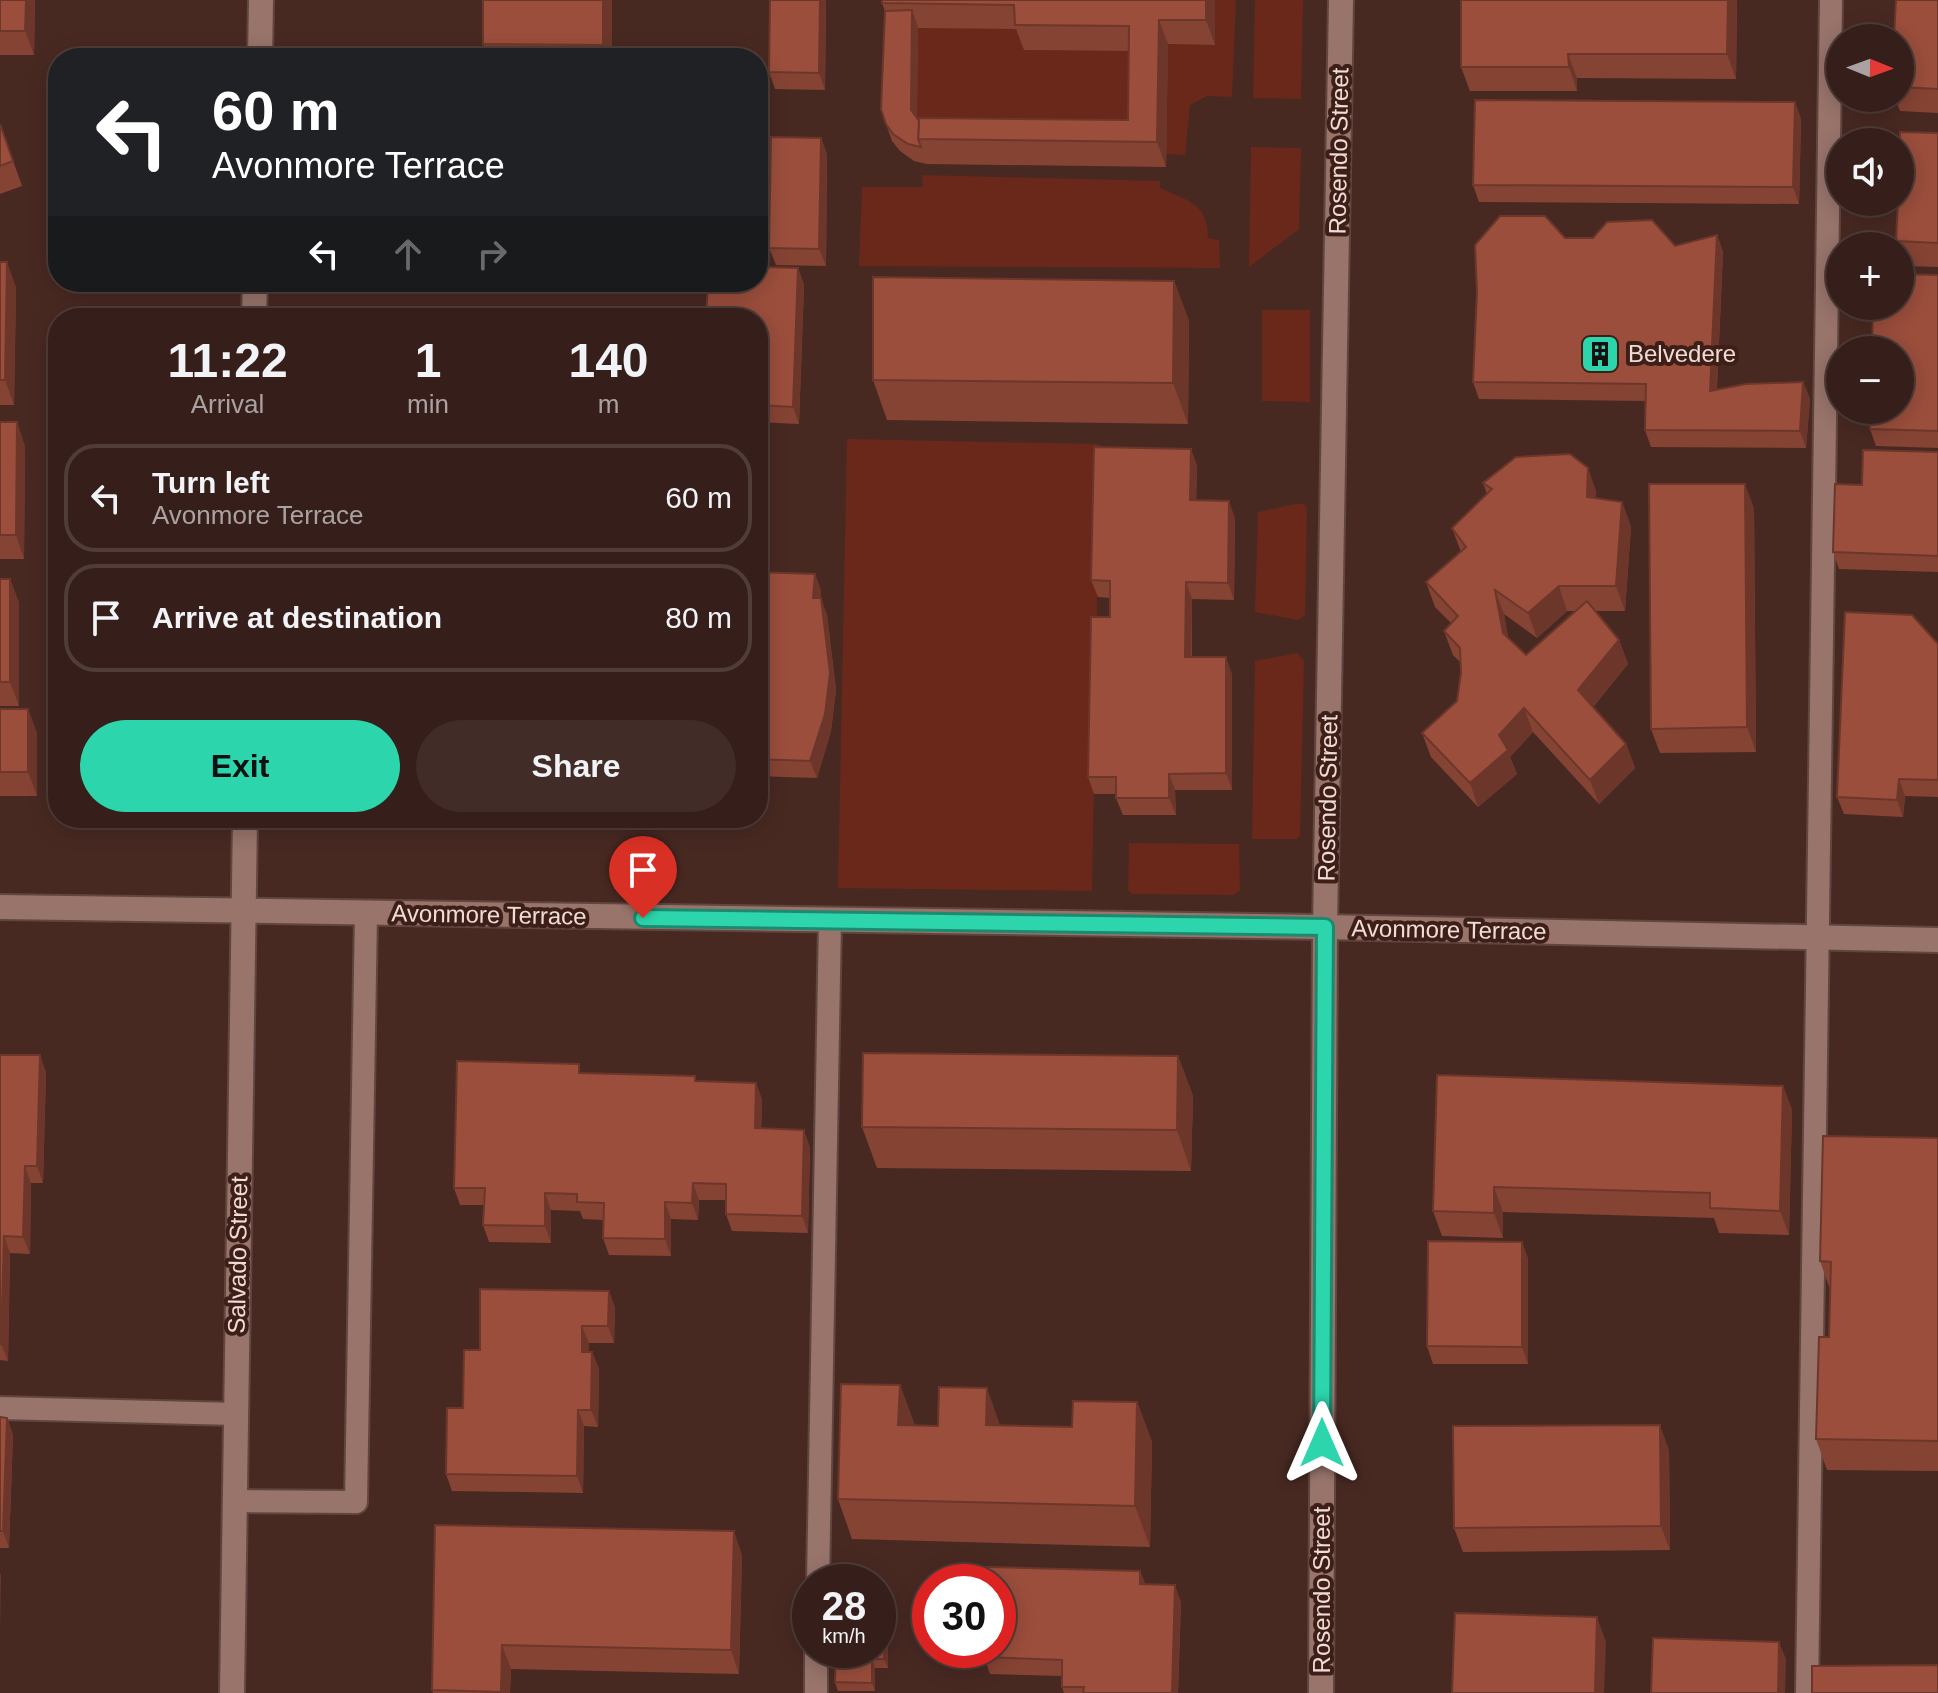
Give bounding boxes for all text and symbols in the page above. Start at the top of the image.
north arrow [1826,24,1914,112]
map controls [1826,24,1914,424]
street label: Rosendo Street [1324,67,1353,235]
text: 60 m [212,79,340,142]
icon: left [80,80,184,184]
button: sound [1826,128,1914,216]
text: Avonmore Terrace [212,145,505,186]
icon: left [302,232,346,276]
icon: ahead [386,232,430,276]
icon: right [470,232,514,276]
button: + [1826,232,1914,320]
building icon: Belvedere [1579,333,1621,375]
text: 11:22 [167,334,288,387]
text: 1 [415,334,441,387]
text: 140 [568,334,649,387]
button: − [1826,336,1914,424]
place label: Belvedere [1628,340,1736,367]
text: Arrival [191,389,264,419]
text: min [407,389,449,419]
text: m [598,389,619,419]
text: Turn left [152,466,270,499]
icon: left [84,476,128,520]
text: 60 m [665,481,732,514]
text: Avonmore Terrace [152,500,363,530]
icon: arrive [84,596,128,640]
text: Arrive at destination [152,601,442,634]
text: 80 m [665,601,732,634]
street label: Rosendo Street [1313,714,1342,882]
button: Exit [80,720,400,812]
button: Share [416,720,736,812]
pin [609,836,677,918]
icon: arrive [621,848,665,892]
street label: Avonmore Terrace [391,899,587,930]
street label: Avonmore Terrace [1351,914,1547,945]
street label: Salvado Street [223,1176,252,1334]
position arrow [1280,1401,1364,1485]
street label: Rosendo Street [1308,1506,1335,1673]
speed limit sign: 30 [912,1564,1016,1668]
text: 28 [822,1584,866,1628]
text: km/h [822,1625,866,1647]

